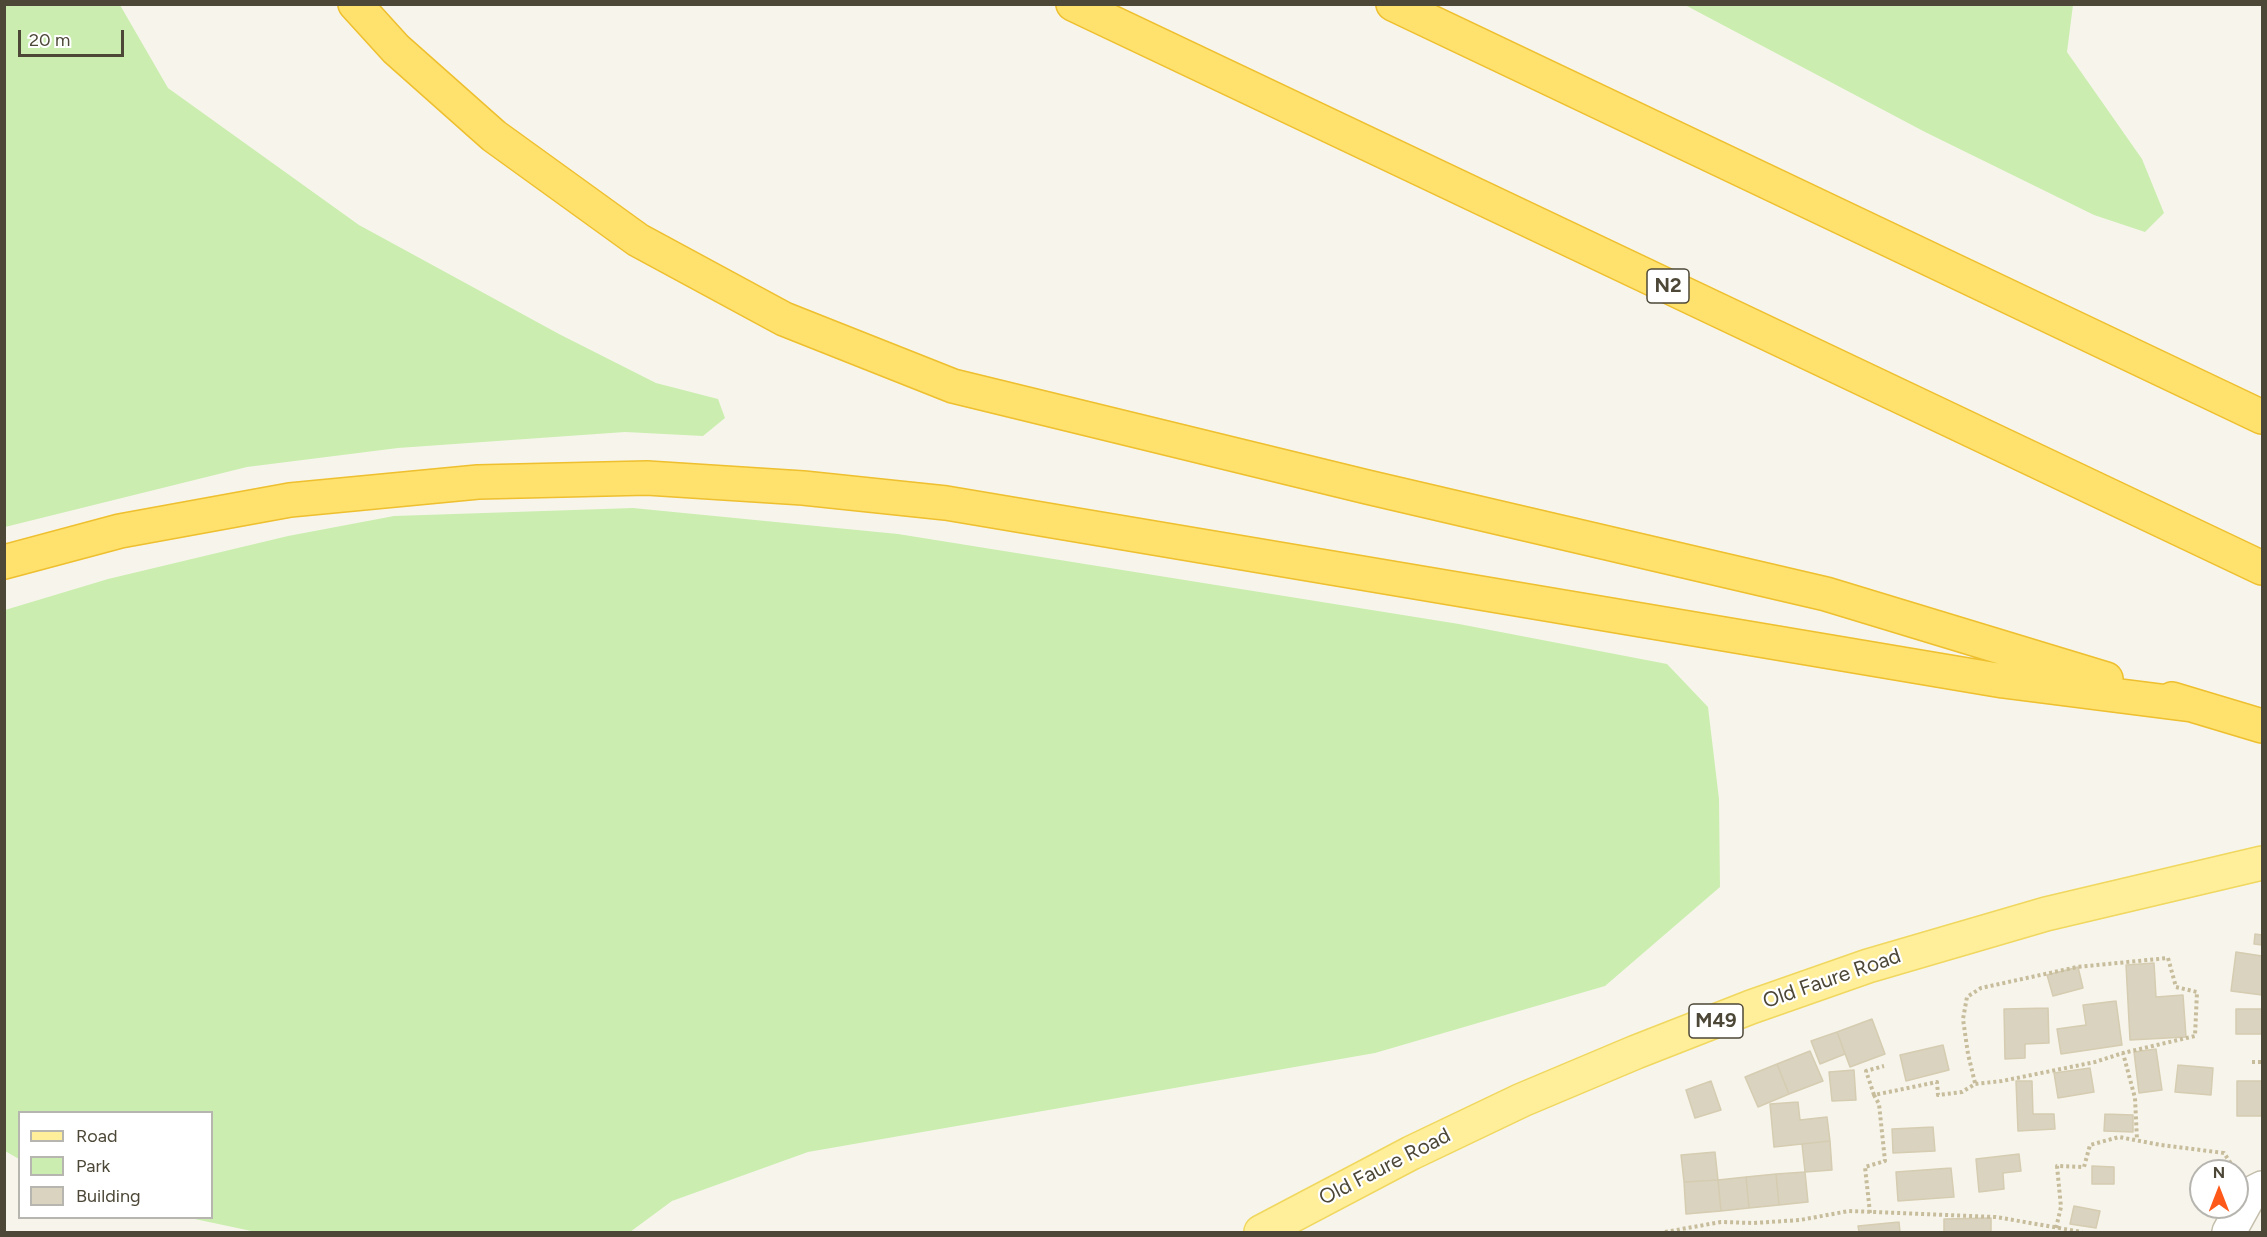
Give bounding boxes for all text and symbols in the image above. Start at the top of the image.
scale bar [21,18,128,56]
text: 20 m [29,29,70,51]
road number: N2 [1647,269,1689,303]
street label: Old Faure Road [1760,944,1904,1014]
road number: M49 [1689,1004,1743,1038]
legend [18,1111,213,1219]
street label: Old Faure Road [1315,1123,1455,1211]
text: Road [76,1125,117,1147]
text: Park [76,1155,110,1177]
north arrow [2189,1159,2249,1219]
text: N [2213,1163,2225,1182]
text: Building [76,1185,141,1207]

